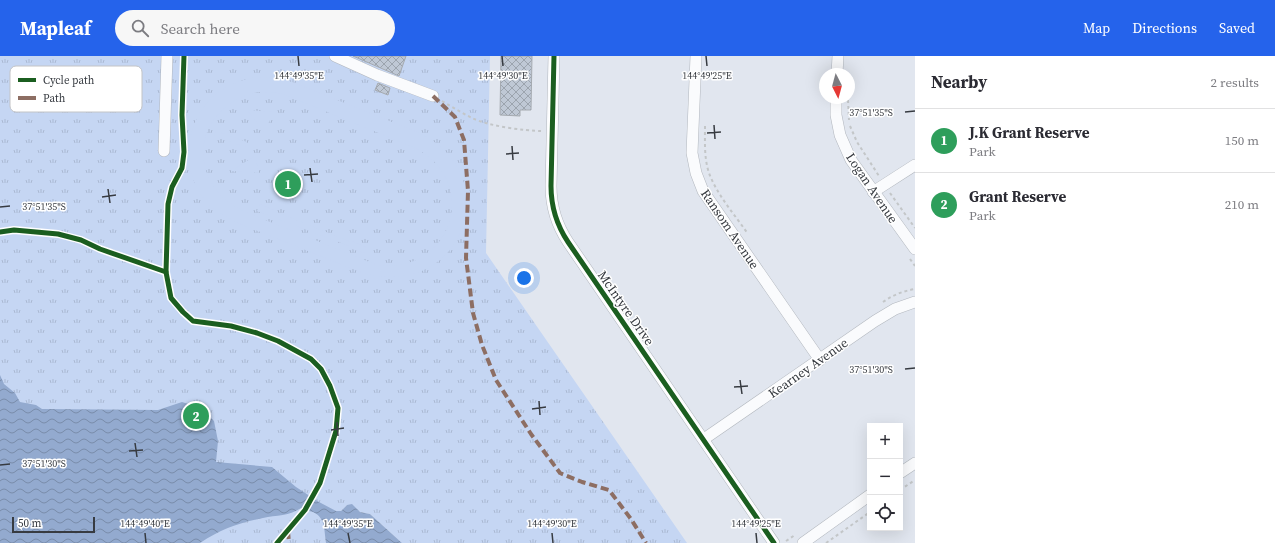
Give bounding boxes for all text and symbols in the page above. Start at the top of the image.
search box [115,10,395,46]
text: Mapleaf [20,15,91,41]
icon: search [129,17,151,39]
text: Search here [161,18,240,39]
text: Map [1083,18,1110,38]
text: Directions [1132,18,1197,38]
text: Saved [1219,18,1255,38]
legend [10,66,142,112]
north arrow [819,68,855,104]
text: 144°49'35"E [274,69,324,82]
text: 144°49'30"E [478,69,528,82]
text: 144°49'25"E [682,69,732,82]
text: Nearby [931,70,987,94]
text: Cycle path [43,73,95,88]
text: 2 results [1211,74,1259,91]
text: Path [43,91,66,106]
text: 37°51'35"S [849,106,893,119]
text: J.K Grant Reserve [969,122,1090,143]
text: 1 [940,132,948,149]
text: 150 m [1225,132,1259,149]
text: Park [969,143,996,160]
street label: Logan Avenue [842,149,902,227]
pin: 1 [275,169,301,199]
street label: Ransom Avenue [697,186,763,273]
text: Grant Reserve [969,186,1066,207]
text: 2 [940,196,948,213]
text: 210 m [1225,196,1259,213]
text: 37°51'35"S [22,200,66,213]
text: Park [969,207,996,224]
street label: McIntyre Drive [594,267,658,349]
your location [514,268,534,288]
street label: Kearney Avenue [765,334,852,402]
text: 37°51'30"S [849,363,893,376]
pin: 2 [183,401,209,431]
map controls [867,423,903,531]
button: + [867,423,903,459]
text: 37°51'30"S [22,457,66,470]
button: − [867,459,903,495]
button: locate [867,495,903,531]
scale bar [12,515,95,534]
text: 50 m [18,516,41,531]
text: 144°49'40"E [120,517,170,530]
text: 144°49'35"E [323,517,373,530]
text: 144°49'30"E [527,517,577,530]
text: 144°49'25"E [731,517,781,530]

